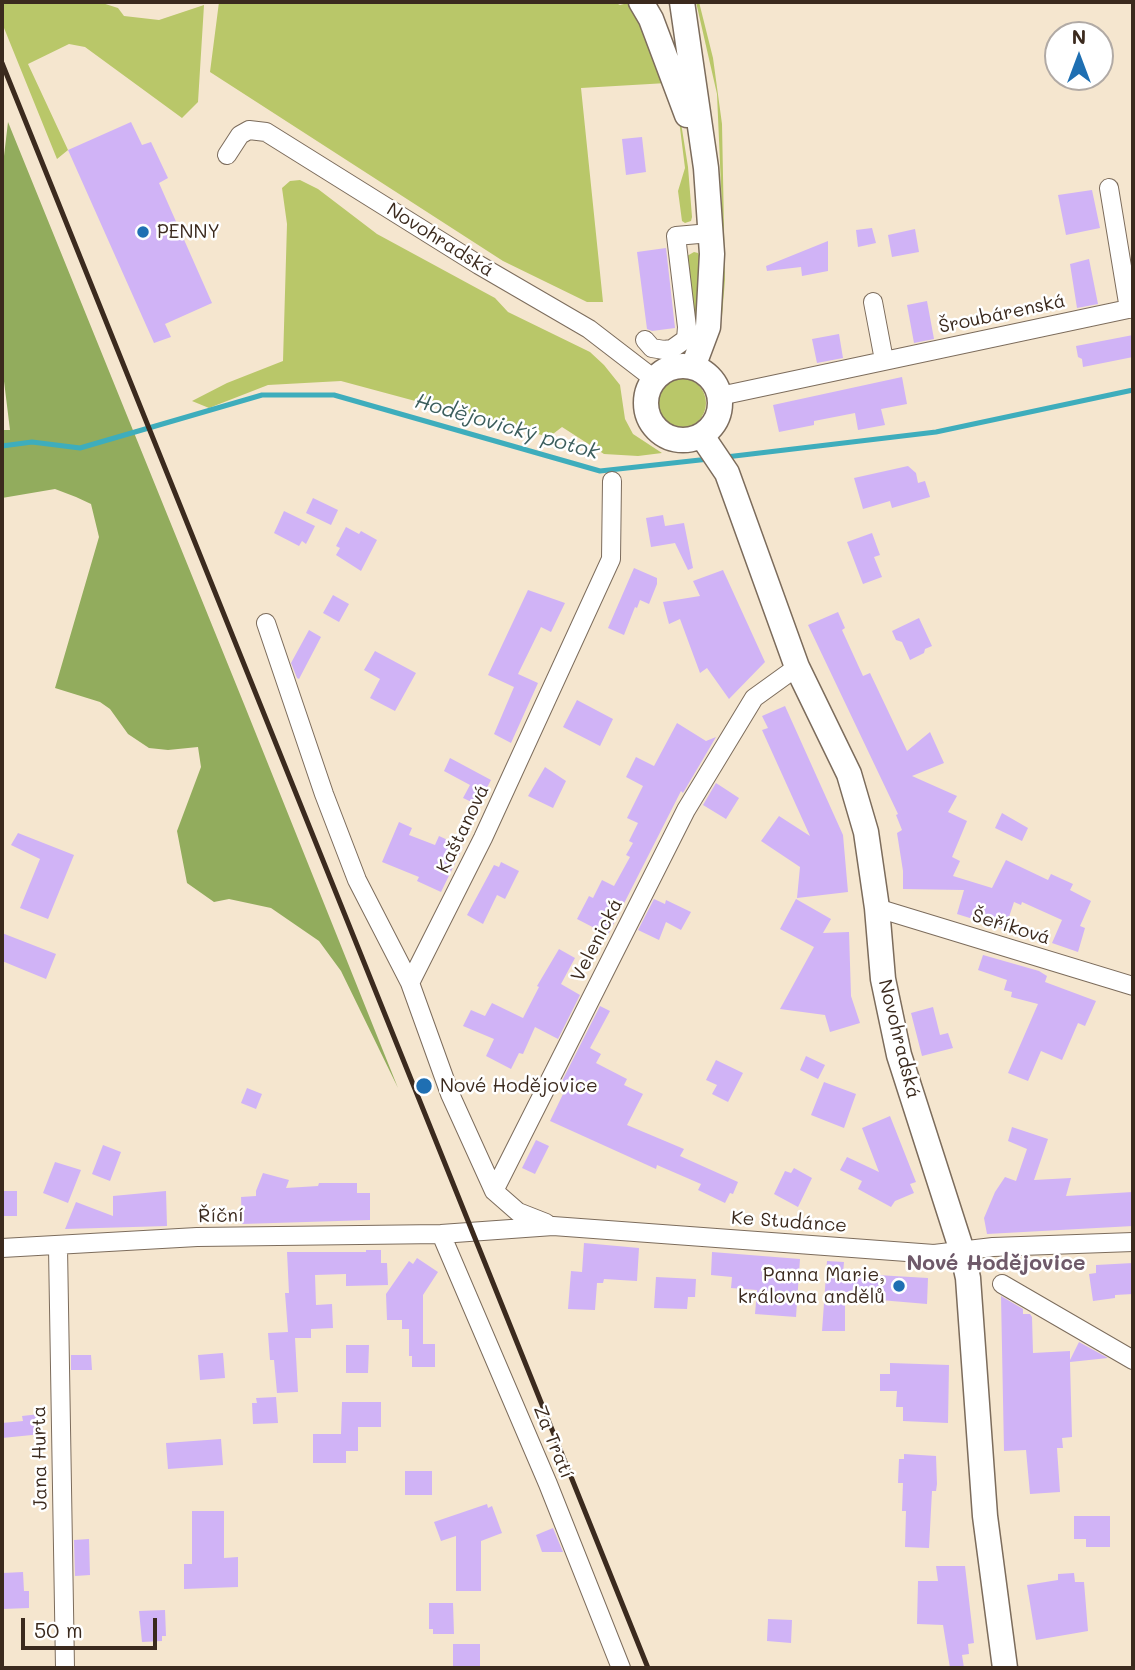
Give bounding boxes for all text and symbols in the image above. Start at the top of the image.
north arrow [1044,21,1114,91]
text: N [1072,24,1086,49]
street label: Novohradská [382,198,498,282]
place label: PENNY [157,221,220,243]
marker: PENNY [135,224,151,240]
street label: Šroubárenská [937,289,1067,339]
water label: Hodějovický potok [412,389,602,465]
street label: Kaštanová [432,781,494,877]
street label: Velenická [566,895,628,985]
street label: Šeříková [969,904,1053,950]
street label: Novohradská [873,977,925,1101]
place label: Nové Hodějovice [440,1075,598,1097]
marker: Nové Hodějovice [414,1076,434,1096]
street label: Říční [198,1204,244,1228]
street label: Ke Studánce [730,1207,848,1237]
district label: Nové Hodějovice [906,1251,1086,1277]
place label: Panna Marie, královna andělů [738,1264,885,1308]
marker: Panna Marie, královna andělů [891,1278,907,1294]
street label: Za Tratí [528,1402,578,1482]
street label: Jana Hurta [28,1406,52,1510]
scale bar [24,1604,161,1648]
text: 50 m [34,1616,83,1643]

